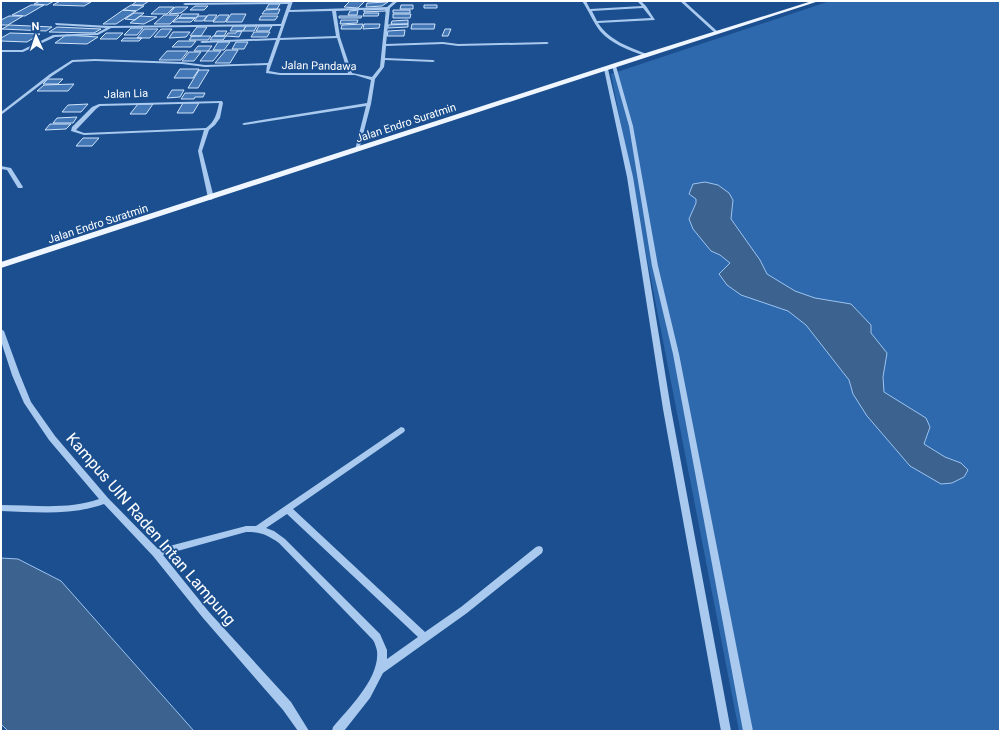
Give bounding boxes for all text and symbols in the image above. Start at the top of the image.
north arrow [16,16,56,56]
text: N [31,20,40,33]
street label: Jalan Pandawa [281,59,357,73]
street label: Jalan Lia [104,87,148,101]
street label: Jalan Endro Suratmin [354,101,458,145]
street label: Jalan Endro Suratmin [46,202,150,246]
street label: Kampus UIN Raden Intan Lampung [62,429,240,629]

